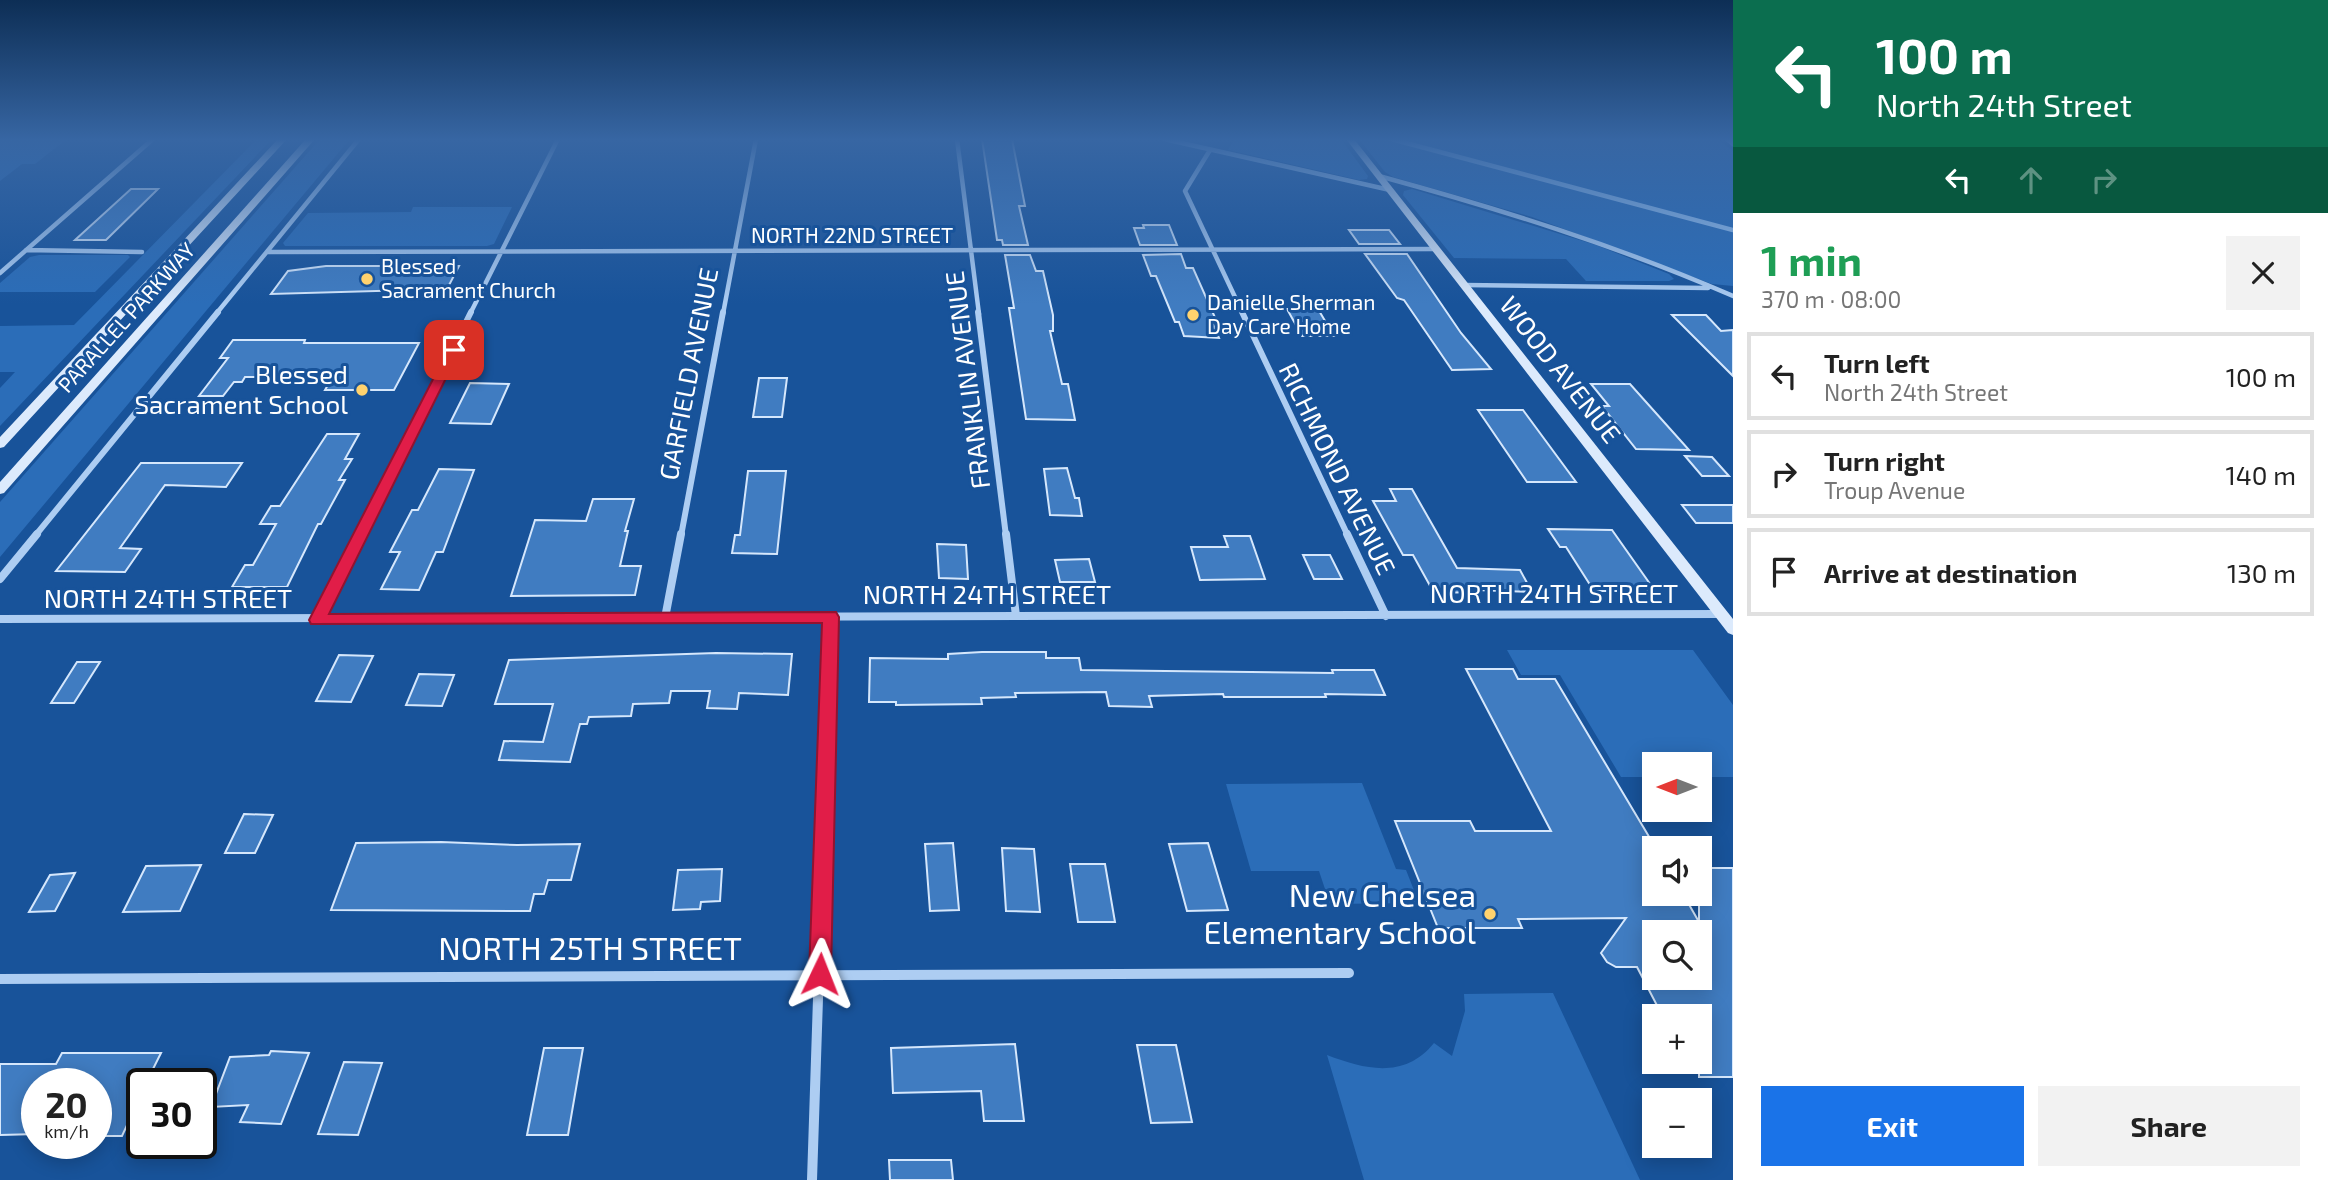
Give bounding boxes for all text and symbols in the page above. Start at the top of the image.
text: 100 m [1876,25,2013,84]
icon: left [1761,28,1852,119]
text: North 24th Street [1876,85,2132,123]
icon: left [1939,161,1977,199]
icon: ahead [2012,161,2050,199]
icon: right [2085,161,2123,199]
street label: NORTH 22ND STREET [751,222,953,247]
text: 1 min [1761,234,1862,284]
button: close [2226,236,2300,310]
street label: PARALLEL PARKWAY [52,237,200,397]
place label: Blessed Sacrament Church [381,253,556,302]
street label: GARFIELD AVENUE [652,265,723,483]
street label: FRANKLIN AVENUE [938,269,995,491]
marker: Blessed Sacrament Church [359,271,375,287]
text: 370 m · 08:00 [1761,285,1901,313]
place label: Danielle Sherman Day Care Home [1207,289,1375,338]
street label: WOOD AVENUE [1494,290,1628,449]
marker: Danielle Sherman Day Care Home [1185,307,1201,323]
pin [424,320,484,380]
icon: arrive [435,331,473,369]
text: Turn left [1824,347,1930,378]
street label: RICHMOND AVENUE [1274,357,1403,579]
icon: left [1765,357,1803,395]
place label: Blessed Sacrament School [135,358,348,419]
text: 100 m [2226,361,2296,392]
text: North 24th Street [1824,378,2008,406]
marker: Blessed Sacrament School [354,382,370,398]
text: Turn right [1824,445,1945,476]
icon: right [1765,455,1803,493]
text: 140 m [2225,459,2296,490]
text: Troup Avenue [1824,476,1965,504]
icon: arrive [1765,553,1803,591]
text: Arrive at destination [1824,557,2077,588]
text: 130 m [2227,557,2296,588]
street label: NORTH 24TH STREET [1430,577,1678,608]
street label: NORTH 24TH STREET [863,578,1111,609]
street label: NORTH 24TH STREET [44,582,292,613]
north arrow [1642,752,1712,822]
map controls [1642,752,1712,1158]
button: sound [1642,836,1712,906]
place label: New Chelsea Elementary School [1204,875,1476,950]
marker: New Chelsea Elementary School [1482,906,1498,922]
button: search [1642,920,1712,990]
street label: NORTH 25TH STREET [438,928,742,966]
position arrow [783,937,857,1011]
button: + [1642,1004,1712,1074]
speed limit sign: 30 [126,1068,217,1159]
text: 20 [45,1083,88,1125]
button: Exit [1761,1086,2024,1166]
button: Share [2038,1086,2300,1166]
button: − [1642,1088,1712,1158]
text: km/h [44,1120,89,1142]

